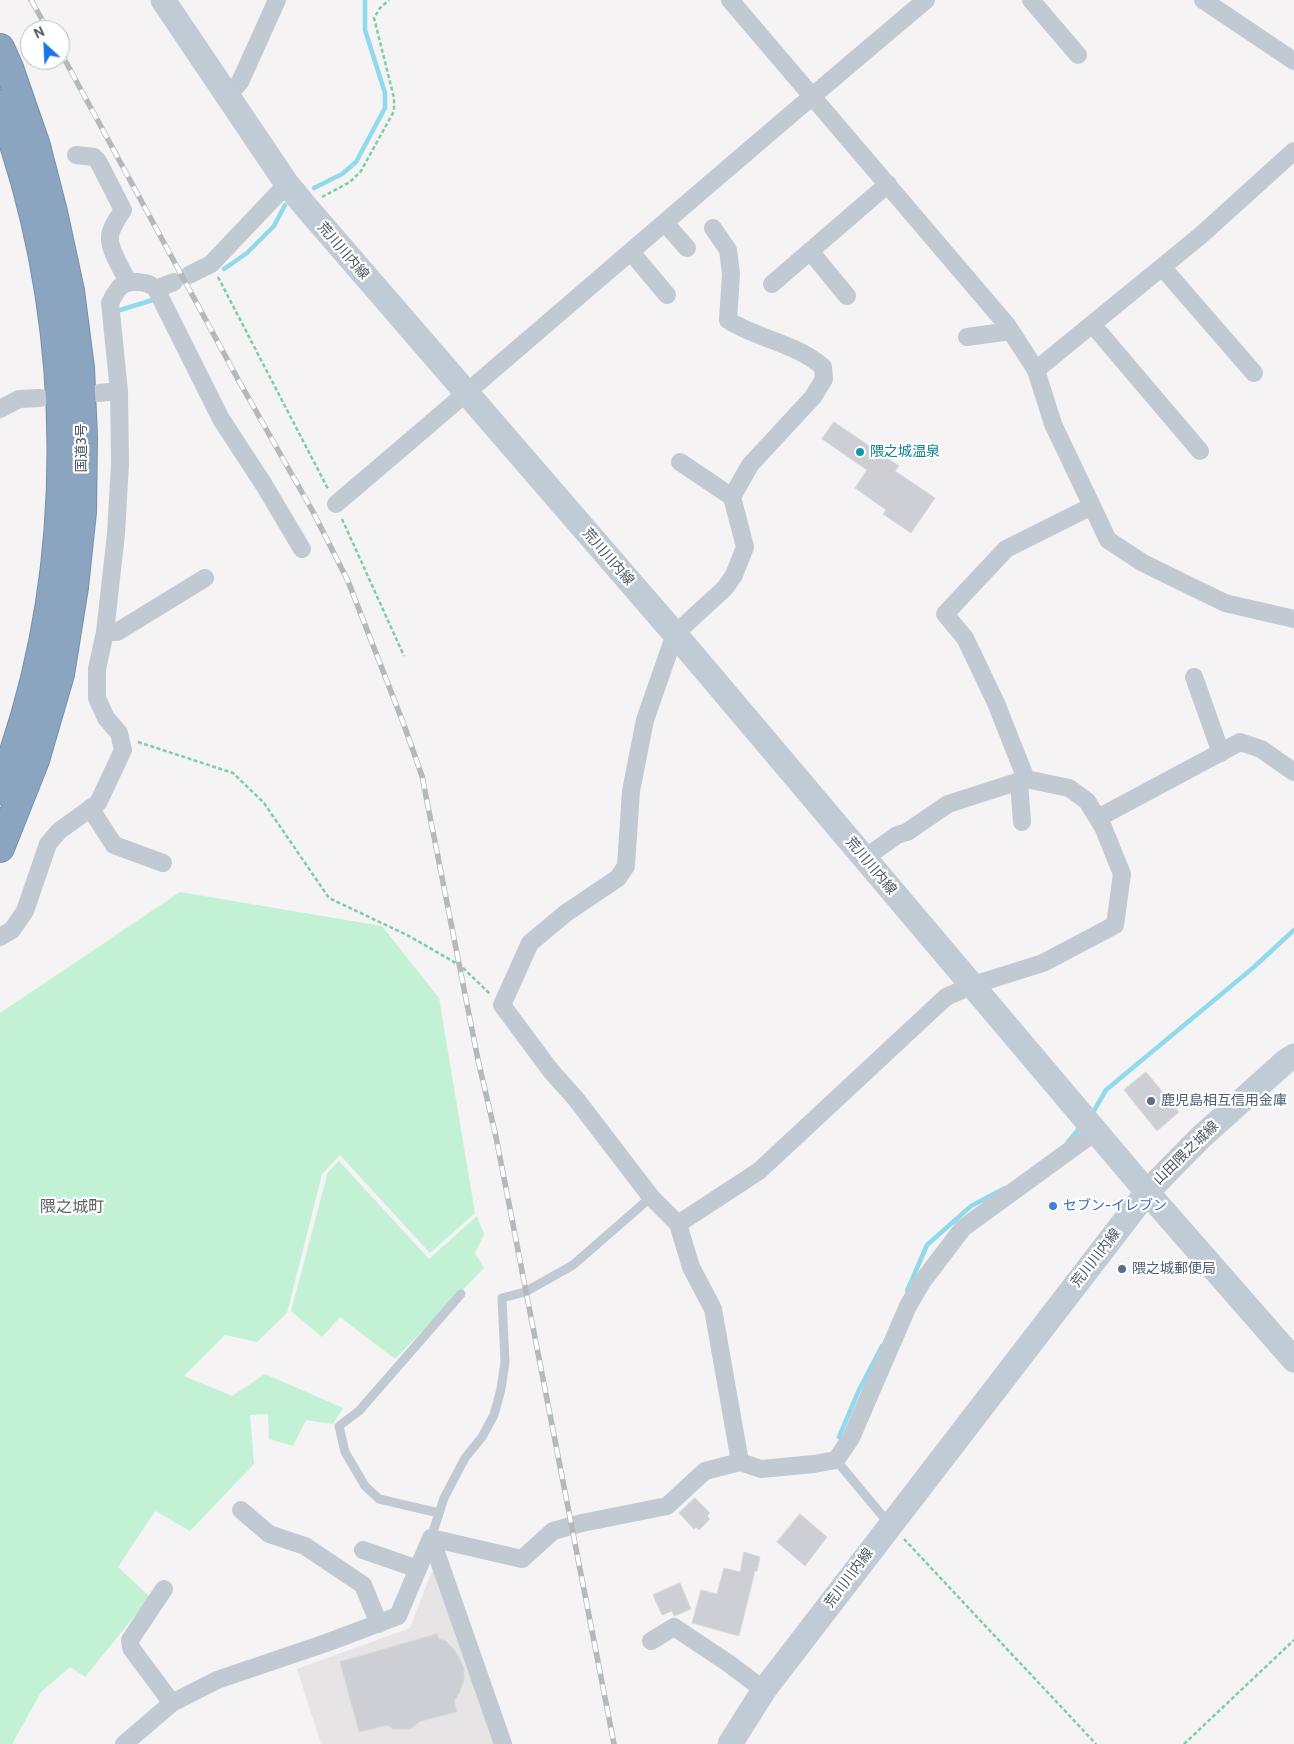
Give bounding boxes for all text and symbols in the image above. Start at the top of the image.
north arrow [20,20,70,70]
text: N [31,22,47,43]
street label: 荒川川内線 [314,219,372,283]
street label: 国道3号 [74,423,90,473]
place label: 隈之城温泉 [870,444,940,460]
marker: 隈之城温泉 [854,446,866,458]
street label: 荒川川内線 [579,525,637,589]
street label: 荒川川内線 [842,834,900,898]
place label: 鹿児島相互信用金庫 [1161,1093,1287,1109]
marker: 鹿児島相互信用金庫 [1145,1095,1157,1107]
street label: 山田隈之城線 [1150,1118,1222,1188]
district label: 隈之城町 [40,1197,104,1217]
place label: セブン-イレブン [1063,1198,1167,1214]
marker: セブン-イレブン [1047,1200,1059,1212]
street label: 荒川川内線 [1068,1225,1124,1291]
place label: 隈之城郵便局 [1132,1261,1216,1277]
marker: 隈之城郵便局 [1116,1263,1128,1275]
street label: 荒川川内線 [821,1545,877,1611]

